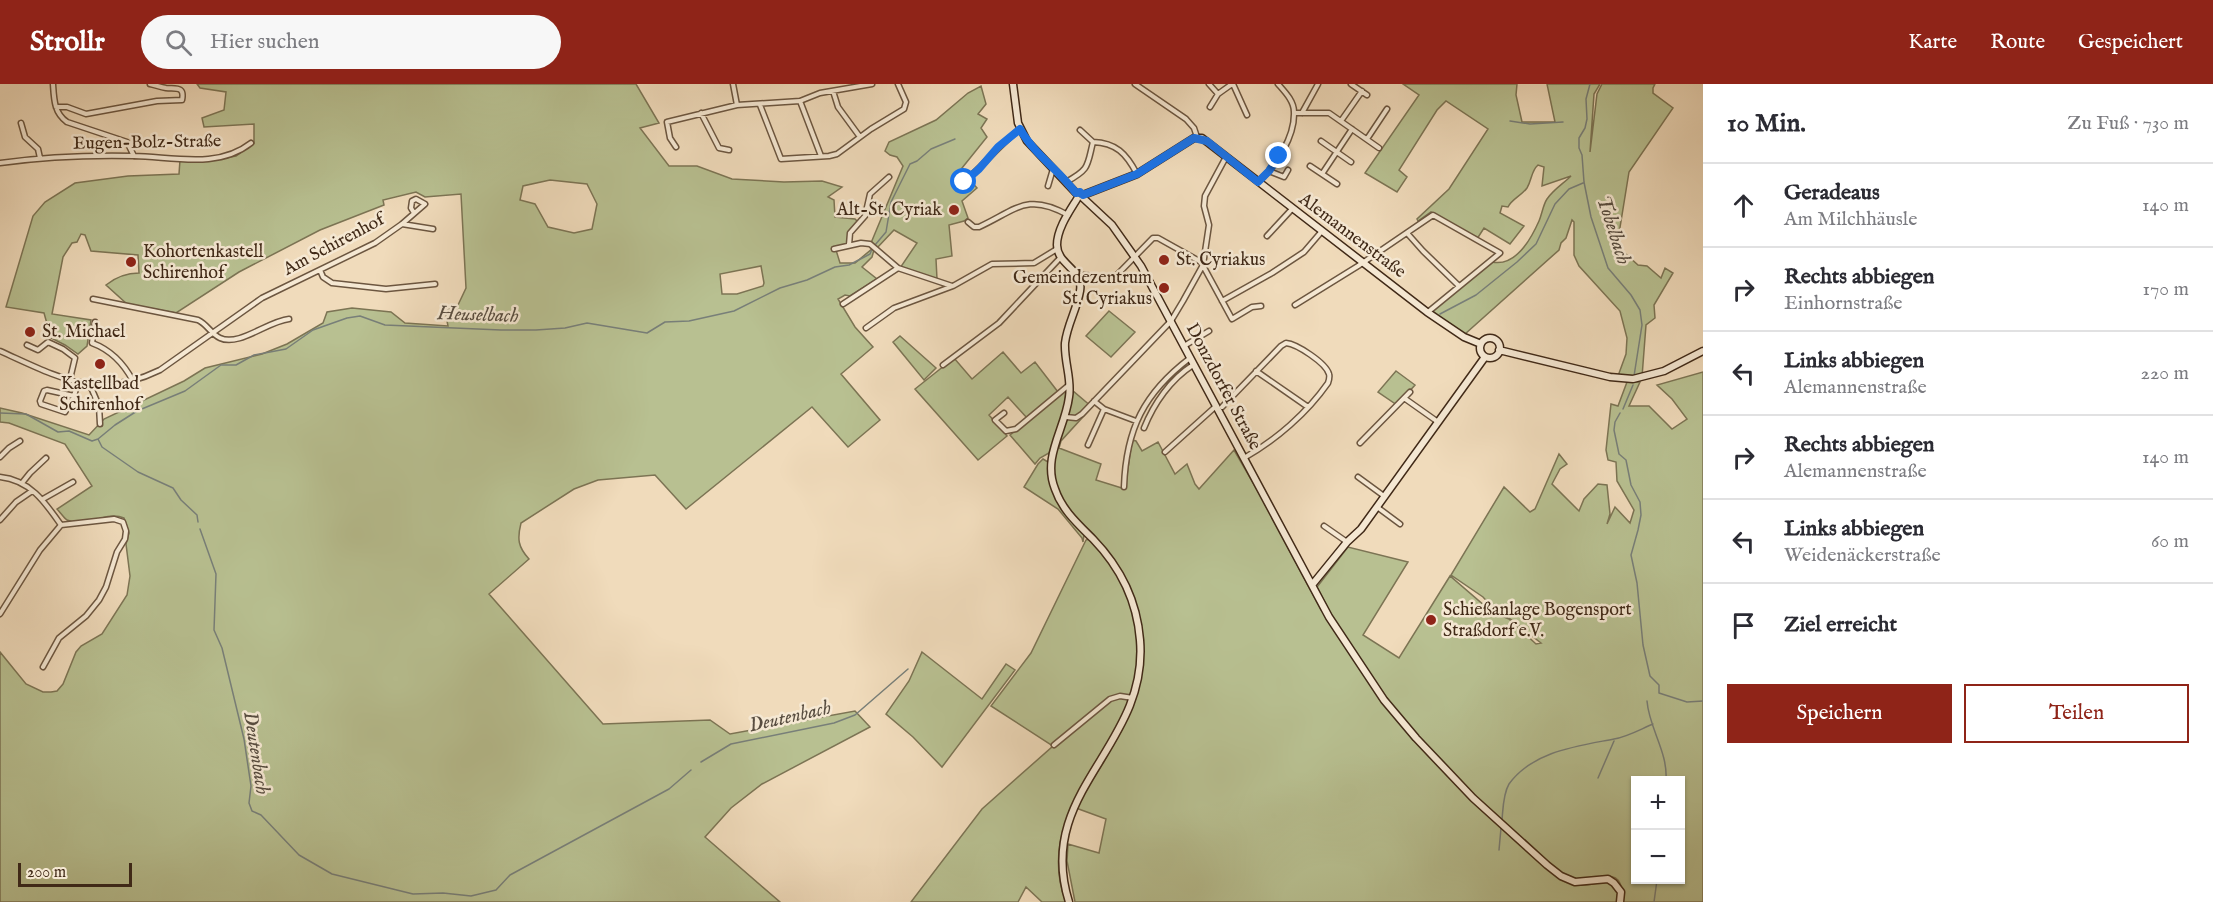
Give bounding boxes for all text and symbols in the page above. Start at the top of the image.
search box [141,15,561,69]
text: Strollr [30,25,105,60]
icon: search [162,26,195,59]
text: Hier suchen [210,28,320,56]
text: Karte [1908,29,1957,56]
text: Route [1990,29,2045,56]
text: Gespeichert [2078,29,2183,56]
text: 10 Min. [1727,107,1806,140]
text: Zu Fuß · 730 m [2067,111,2189,136]
street label: Eugen-Bolz-Straße [73,130,221,156]
route end [1265,142,1291,168]
route start [950,168,976,194]
text: Geradeaus [1784,179,1880,207]
street label: Alemannenstraße [1293,188,1410,284]
icon: ahead [1727,189,1760,222]
water label: Tobelbach [1590,192,1636,268]
text: 140 m [2142,193,2189,218]
place label: Alt-St. Cyriak [836,199,942,222]
marker: Alt-St. Cyriak [947,203,961,217]
street label: Am Schirenhof [278,207,392,282]
text: Am Milchhäusle [1784,207,1917,232]
place label: Kohortenkastell Schirenhof [143,241,263,285]
place label: St. Cyriakus [1176,249,1265,272]
marker: St. Cyriakus [1157,253,1171,267]
marker: Kohortenkastell Schirenhof [124,255,138,269]
text: Rechts abbiegen [1784,263,1934,291]
place label: Gemeindezentrum St. Cyriakus [1013,267,1152,311]
icon: right [1727,273,1760,306]
text: 170 m [2143,277,2189,302]
marker: Gemeindezentrum St. Cyriakus [1157,281,1171,295]
text: Einhornstraße [1784,291,1903,316]
water label: Heuselbach [436,301,520,329]
street label: Donzdorfer Straße [1180,320,1266,454]
place label: St. Michael [42,321,125,344]
marker: St. Michael [23,325,37,339]
text: Links abbiegen [1784,347,1924,375]
marker: Kastellbad Schirenhof [93,357,107,371]
icon: left [1727,357,1760,390]
text: 220 m [2141,361,2189,386]
place label: Kastellbad Schirenhof [59,373,144,417]
text: Alemannenstraße [1784,375,1927,400]
text: Rechts abbiegen [1784,431,1934,459]
icon: right [1727,441,1760,474]
text: 140 m [2142,445,2189,470]
text: Alemannenstraße [1784,459,1927,484]
text: Links abbiegen [1784,515,1924,543]
icon: left [1727,525,1760,558]
text: 60 m [2151,529,2189,554]
text: Weidenäckerstraße [1784,543,1941,568]
place label: Schießanlage Bogensport Straßdorf e.V. [1443,599,1632,643]
icon: arrive [1727,609,1760,642]
text: Ziel erreicht [1784,611,1897,639]
marker: Schießanlage Bogensport Straßdorf e.V. [1424,613,1438,627]
button: Speichern [1727,684,1952,743]
button: Teilen [1964,684,2189,743]
water label: Deutenbach [746,695,834,739]
water label: Deutenbach [237,710,275,797]
map controls [1631,776,1685,884]
button: + [1631,776,1685,830]
button: − [1631,830,1685,884]
scale bar [18,860,132,888]
text: 200 m [27,863,66,883]

